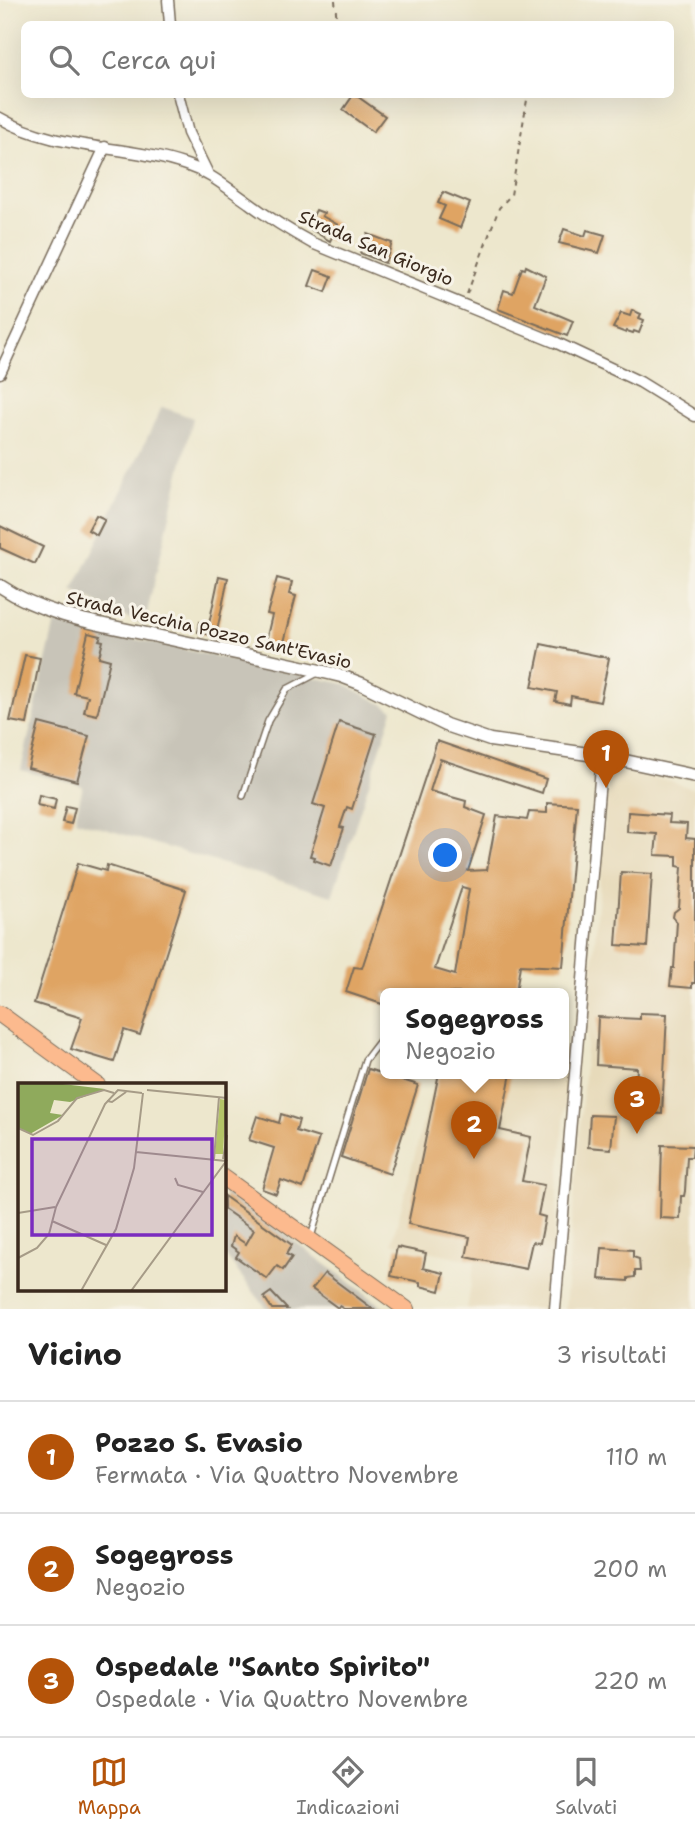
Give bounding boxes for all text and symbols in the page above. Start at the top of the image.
search box [21,21,674,98]
icon: search [45,41,83,79]
text: Cerca qui [101,42,217,77]
street label: Strada San Giorgio [295,204,457,292]
street label: Strada Vecchia Pozzo Sant'Evasio [64,585,354,675]
pin: 1 [583,730,629,788]
your location [428,838,462,872]
popup [380,988,569,1079]
text: Sogegross [405,1001,544,1036]
text: Negozio [405,1036,496,1066]
pin: 3 [614,1076,660,1134]
inset map [18,1083,226,1292]
pin: 2 [451,1101,497,1159]
text: Vicino [28,1334,122,1375]
text: 3 risultati [556,1340,667,1370]
text: Pozzo S. Evasio [95,1425,303,1460]
text: 1 [46,1442,56,1472]
text: 110 m [605,1442,667,1472]
text: Fermata · Via Quattro Novembre [95,1460,459,1490]
text: Sogegross [95,1537,234,1572]
text: 2 [43,1554,59,1584]
text: 200 m [592,1554,667,1584]
text: Negozio [95,1572,186,1602]
text: Ospedale "Santo Spirito" [95,1649,430,1684]
text: 3 [43,1666,59,1696]
text: 220 m [593,1666,667,1696]
text: Ospedale · Via Quattro Novembre [95,1684,469,1714]
tab: Mappa [78,1753,141,1820]
tab: Indicazioni [296,1753,400,1820]
tab: Salvati [555,1753,617,1820]

